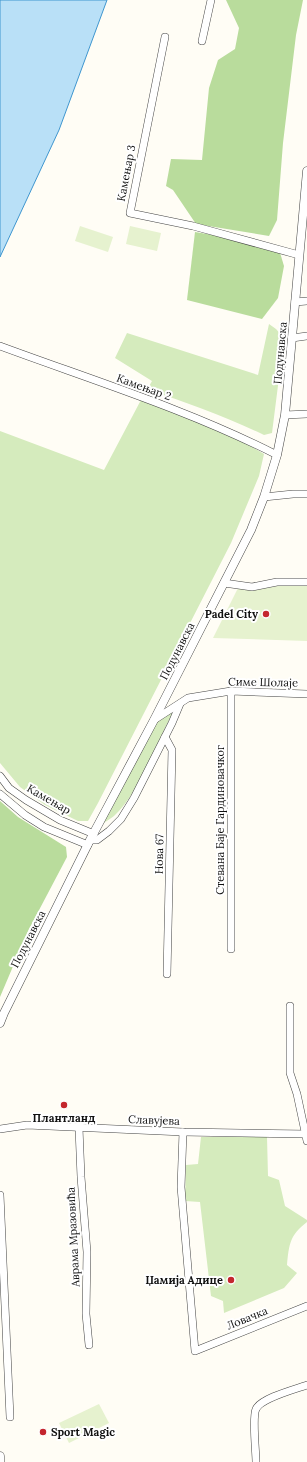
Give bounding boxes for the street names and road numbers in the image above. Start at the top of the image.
street label: Камењар 3 [114,144,138,202]
street label: Подунавска [270,321,290,385]
street label: Камењар 2 [115,371,173,403]
street label: Подунавска [157,620,198,682]
street label: Симе Шолаје [228,674,298,690]
street label: Стевана Баје Гардиновачког [213,745,227,895]
street label: Камењар [25,781,74,817]
street label: Нова 67 [152,834,166,874]
street label: Подунавска [8,908,49,970]
street label: Славујева [128,1112,180,1128]
street label: Аврама Мразовића [63,1186,83,1288]
street label: Ловачка [224,1303,270,1333]

